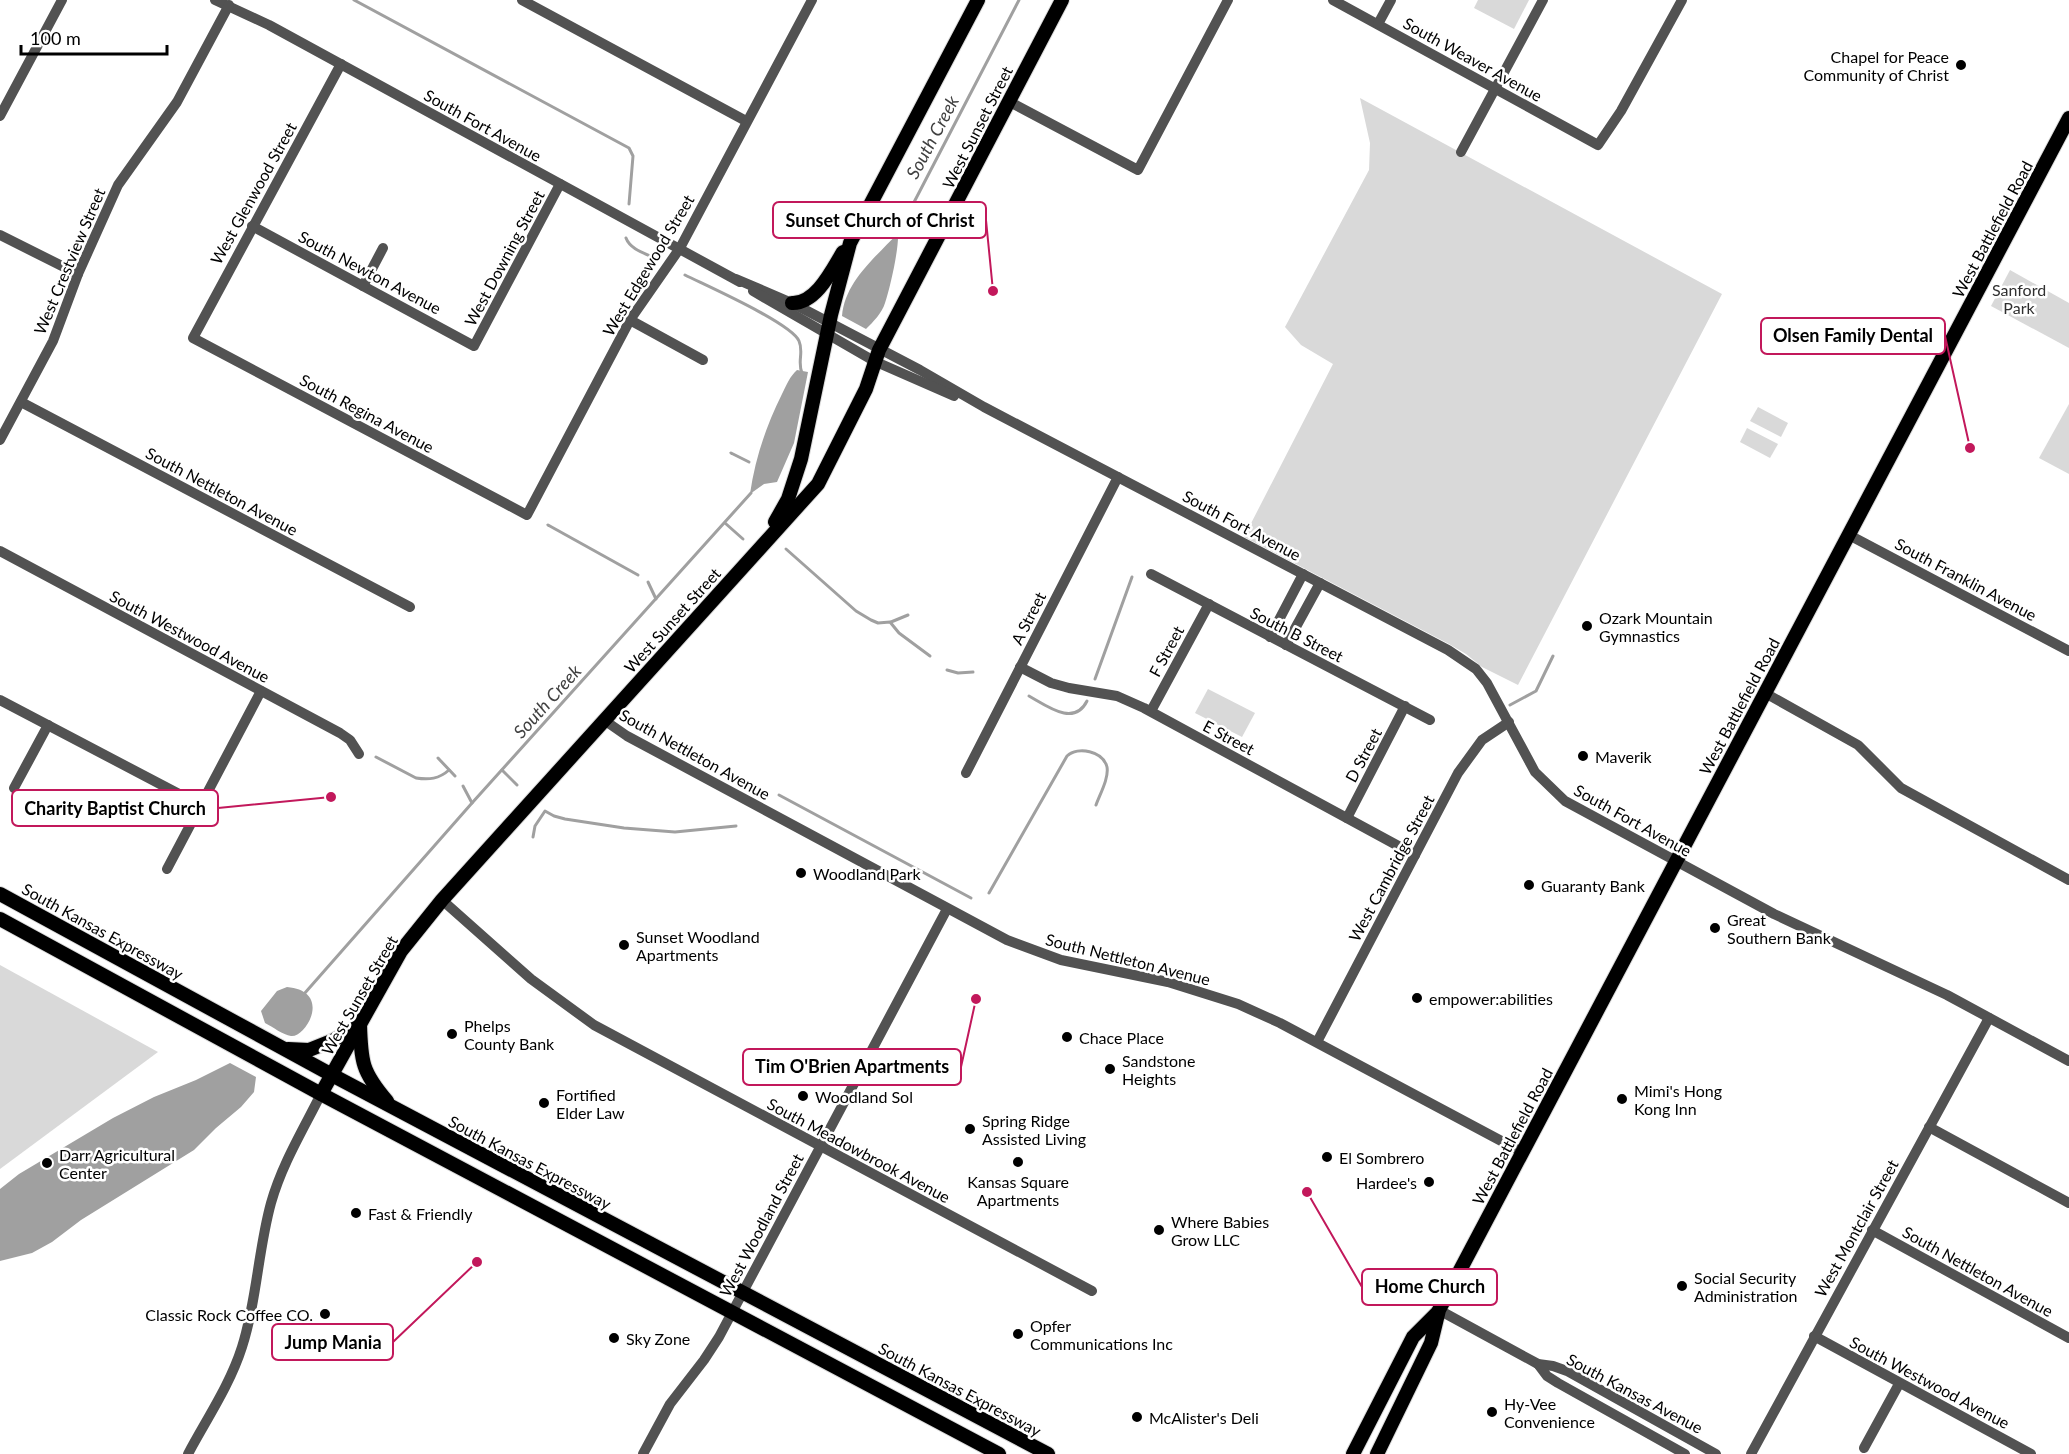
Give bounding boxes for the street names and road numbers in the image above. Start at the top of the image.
street label: South Weaver Avenue [1400,13,1546,105]
street label: West Sunset Street [938,63,1016,191]
street label: South Fort Avenue [421,85,545,165]
street label: West Glenwood Street [206,118,300,267]
street label: West Battlefield Road [1948,157,2036,301]
street label: West Crestview Street [30,185,109,337]
street label: West Downing Street [460,187,548,329]
street label: West Edgewood Street [598,191,698,339]
street label: South Newton Avenue [296,226,444,318]
street label: South Regina Avenue [297,370,437,456]
street label: South Nettleton Avenue [143,443,301,539]
street label: South Fort Avenue [1180,486,1304,564]
street label: South Franklin Avenue [1892,534,2040,624]
street label: West Sunset Street [620,563,724,676]
street label: South Westwood Avenue [107,586,273,686]
street label: A Street [1007,588,1049,647]
street label: South B Street [1247,602,1347,666]
street label: F Street [1145,622,1187,680]
street label: West Battlefield Road [1695,634,1783,778]
street label: South Nettleton Avenue [616,705,774,803]
street label: E Street [1200,716,1258,759]
street label: D Street [1341,725,1385,785]
street label: South Fort Avenue [1571,780,1695,860]
street label: West Cambridge Street [1344,791,1438,944]
street label: South Kansas Expressway [19,879,187,984]
street label: South Nettleton Avenue [1044,929,1212,989]
street label: West Sunset Street [317,932,401,1058]
street label: West Battlefield Road [1468,1064,1556,1208]
street label: South Meadowbrook Avenue [764,1094,954,1206]
street label: South Kansas Expressway [446,1111,615,1213]
street label: West Woodland Street [715,1150,807,1300]
street label: West Montclair Street [1810,1156,1902,1300]
street label: South Nettleton Avenue [1899,1222,2057,1320]
street label: South Westwood Avenue [1847,1332,2013,1432]
street label: South Kansas Expressway [876,1338,1045,1440]
street label: South Kansas Avenue [1564,1349,1706,1437]

